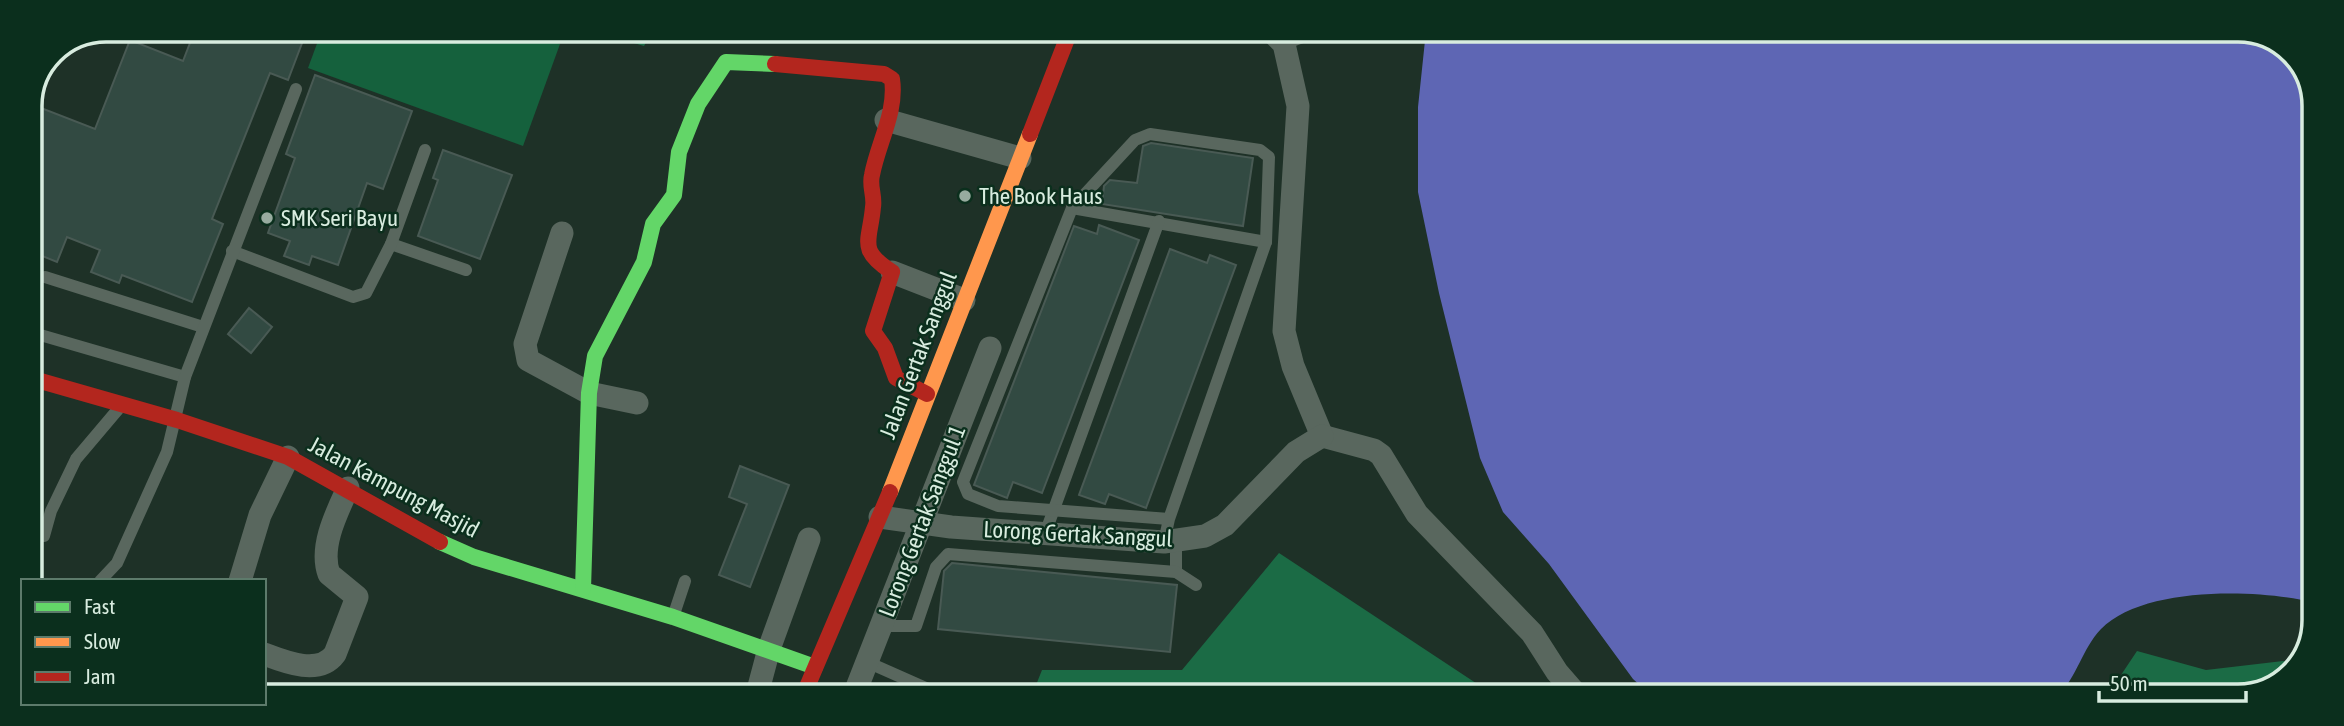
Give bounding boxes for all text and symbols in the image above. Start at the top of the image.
place label: The Book Haus [979,183,1102,209]
marker: The Book Haus [957,188,973,204]
place label: SMK Seri Bayu [281,205,398,231]
marker: SMK Seri Bayu [259,210,275,226]
street label: Jalan Gertak Sanggul [874,268,962,442]
street label: Lorong Gertak Sanggul 1 [873,421,971,621]
street label: Jalan Kampung Masjid [304,431,484,543]
street label: Lorong Gertak Sanggul [983,516,1173,552]
legend [21,579,266,705]
text: Fast [84,594,115,618]
text: Slow [84,629,121,653]
scale bar [2099,660,2246,704]
text: Jam [84,664,116,688]
text: 50 m [2110,671,2148,695]

